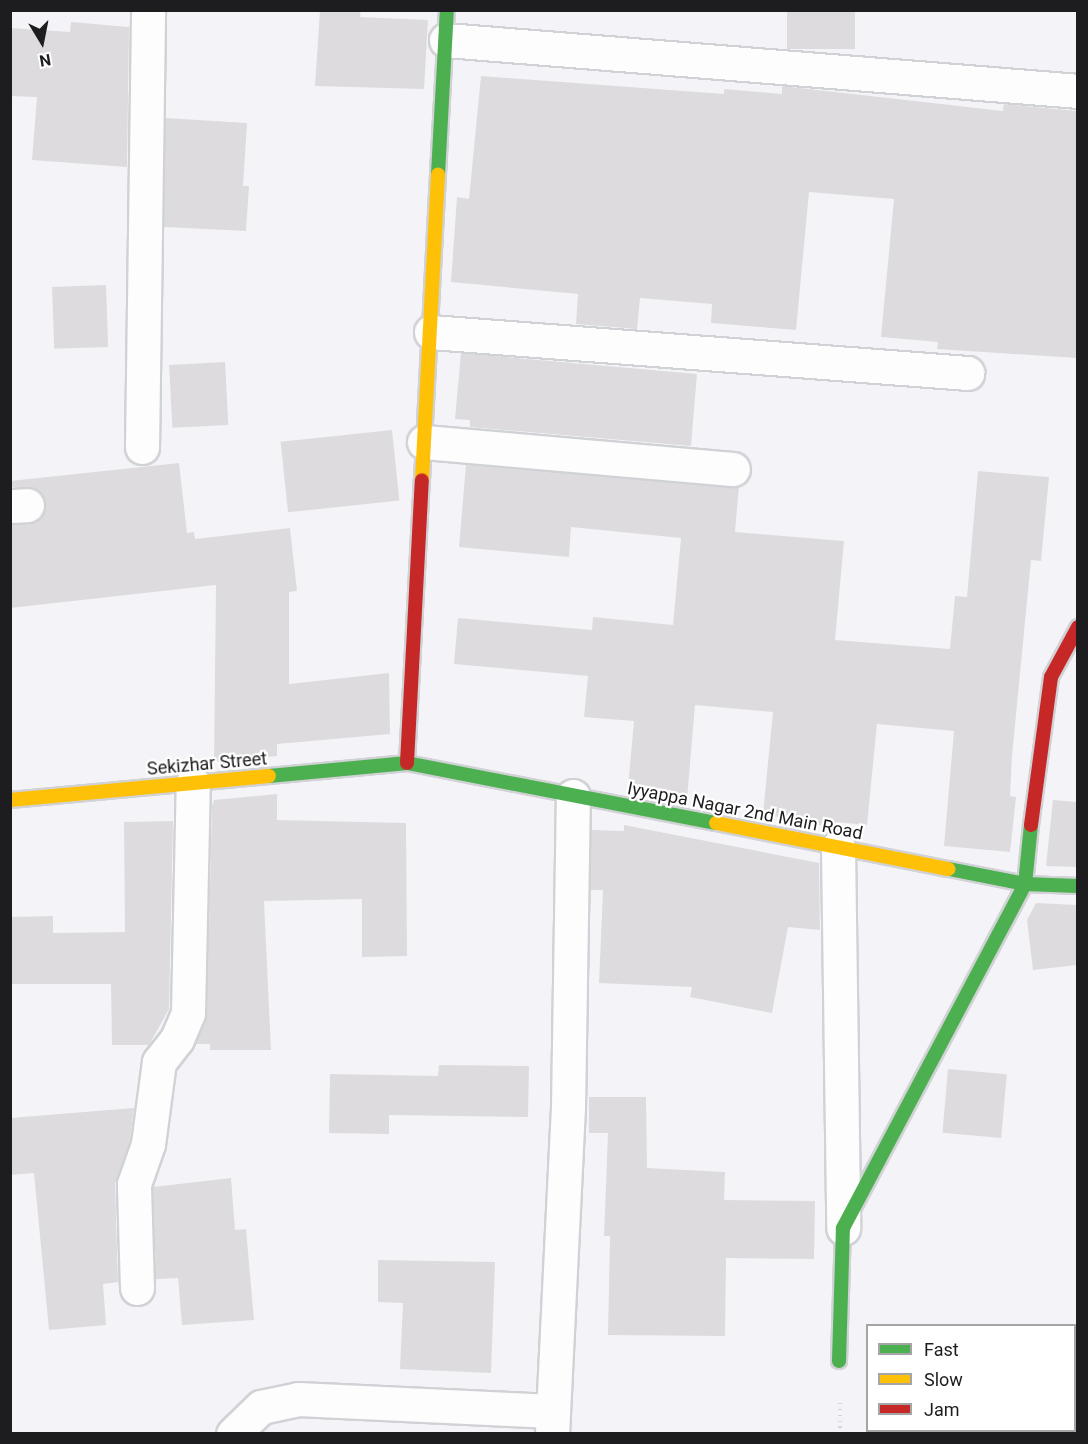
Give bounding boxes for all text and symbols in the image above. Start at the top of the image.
north arrow [12,12,72,72]
text: N [38,50,52,71]
street label: Sekizhar Street [146,748,268,780]
street label: Iyyappa Nagar 2nd Main Road [625,778,865,844]
legend [866,1324,1076,1432]
text: Fast [924,1339,959,1360]
text: Slow [924,1369,963,1390]
text: Jam [924,1399,960,1420]

